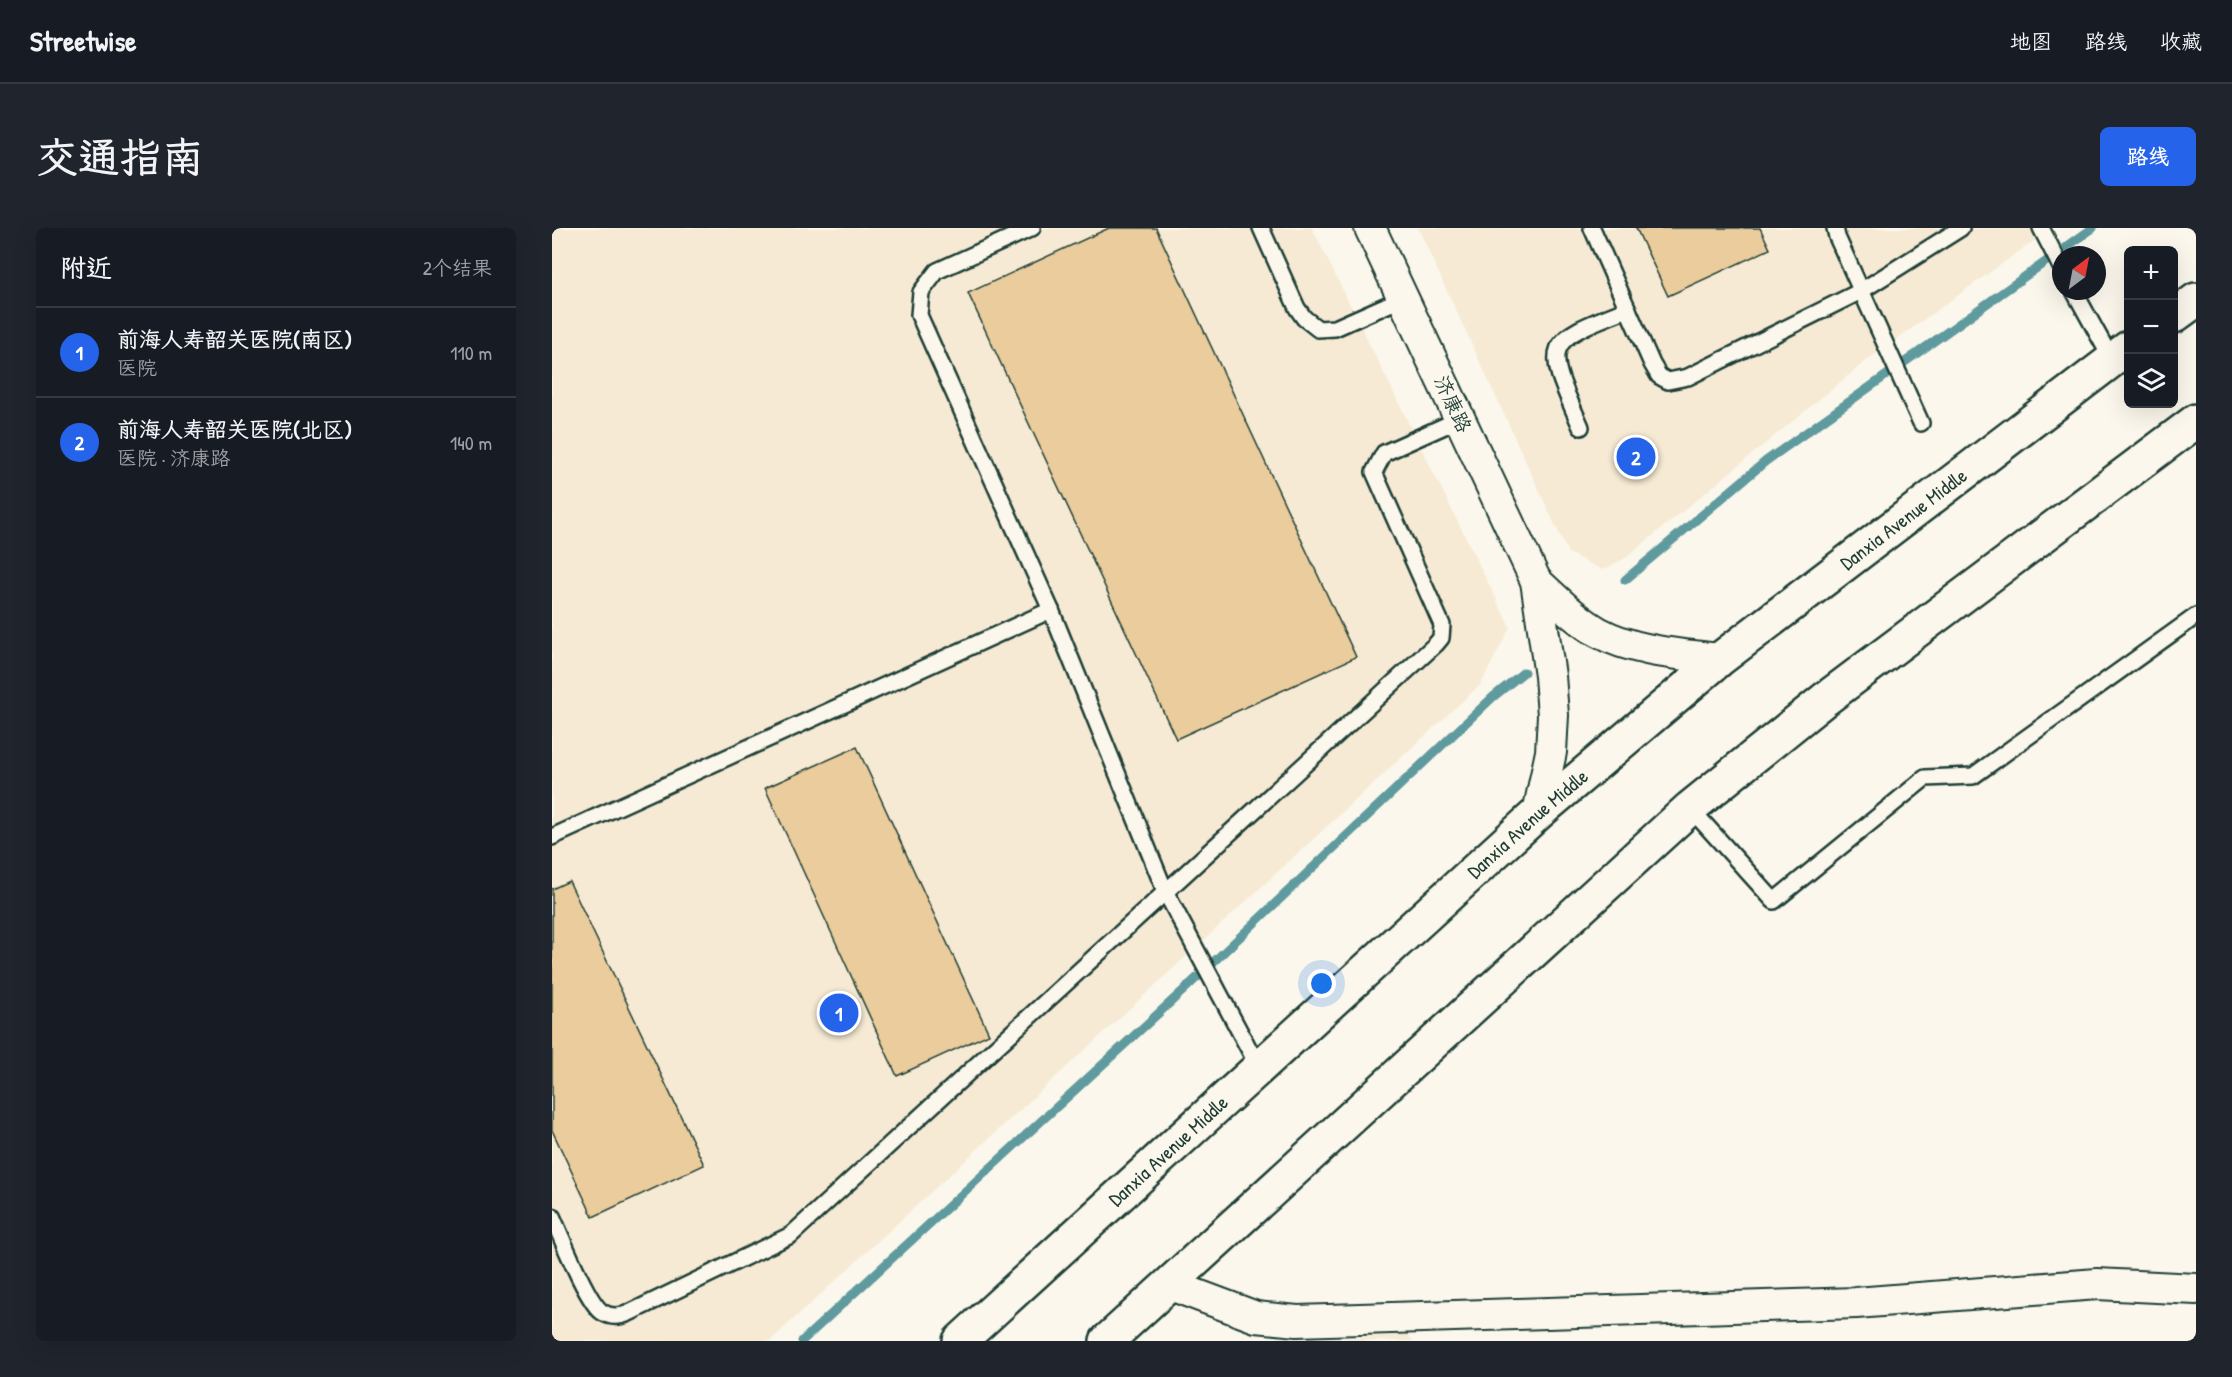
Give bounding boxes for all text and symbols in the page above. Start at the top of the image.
text: Streetwise [30,22,136,60]
text: 地图 [2010,27,2052,56]
text: 路线 [2085,27,2127,56]
text: 收藏 [2160,27,2202,56]
button: 路线 [2100,127,2196,186]
text: 交通指南 [36,128,204,185]
north arrow [2052,246,2106,300]
map controls [2124,246,2178,408]
button: + [2124,246,2178,300]
text: 附近 [60,250,112,285]
text: 2个结果 [423,254,492,281]
button: − [2124,300,2178,354]
text: 前海人寿韶关医院(南区) [117,324,352,354]
text: 1 [76,339,83,366]
text: 110 m [450,339,492,366]
text: 医院 [117,354,157,381]
button: layers [2124,354,2178,408]
street label: 济康路 [1429,371,1479,438]
text: 前海人寿韶关医院(北区) [117,414,352,444]
text: 2 [75,429,84,456]
text: 140 m [450,429,492,456]
pin: 2 [1616,434,1656,480]
text: 医院 · 济康路 [117,444,230,471]
street label: Danxia Avenue Middle [1834,462,1972,576]
street label: Danxia Avenue Middle [1461,762,1593,884]
your location [1307,969,1336,998]
pin: 1 [820,990,858,1036]
street label: Danxia Avenue Middle [1102,1089,1233,1212]

